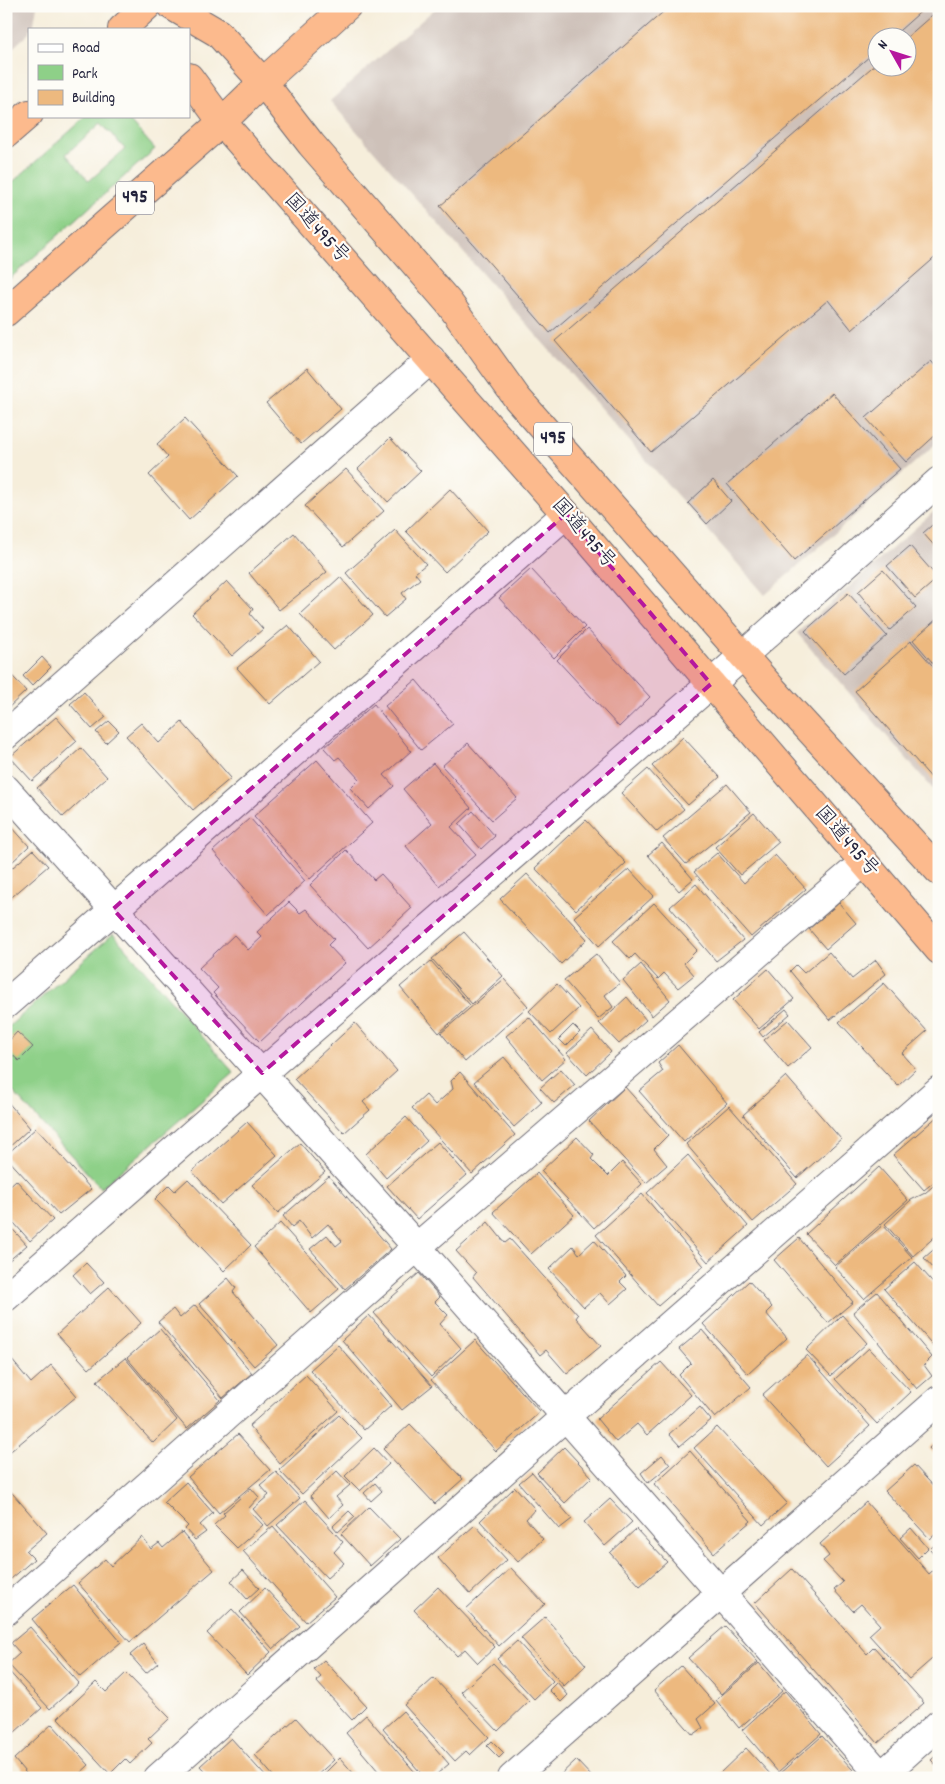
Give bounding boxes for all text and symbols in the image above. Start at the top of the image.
legend [28,28,190,118]
north arrow [868,28,918,78]
text: N [874,36,893,54]
text: Road [72,38,100,60]
text: Park [72,64,98,86]
text: Building [72,88,115,110]
road number: 495 [116,182,154,214]
street label: 国道495号 [277,187,355,271]
road number: 495 [534,422,572,456]
street label: 国道495号 [544,492,622,576]
street label: 国道495号 [807,800,885,884]

